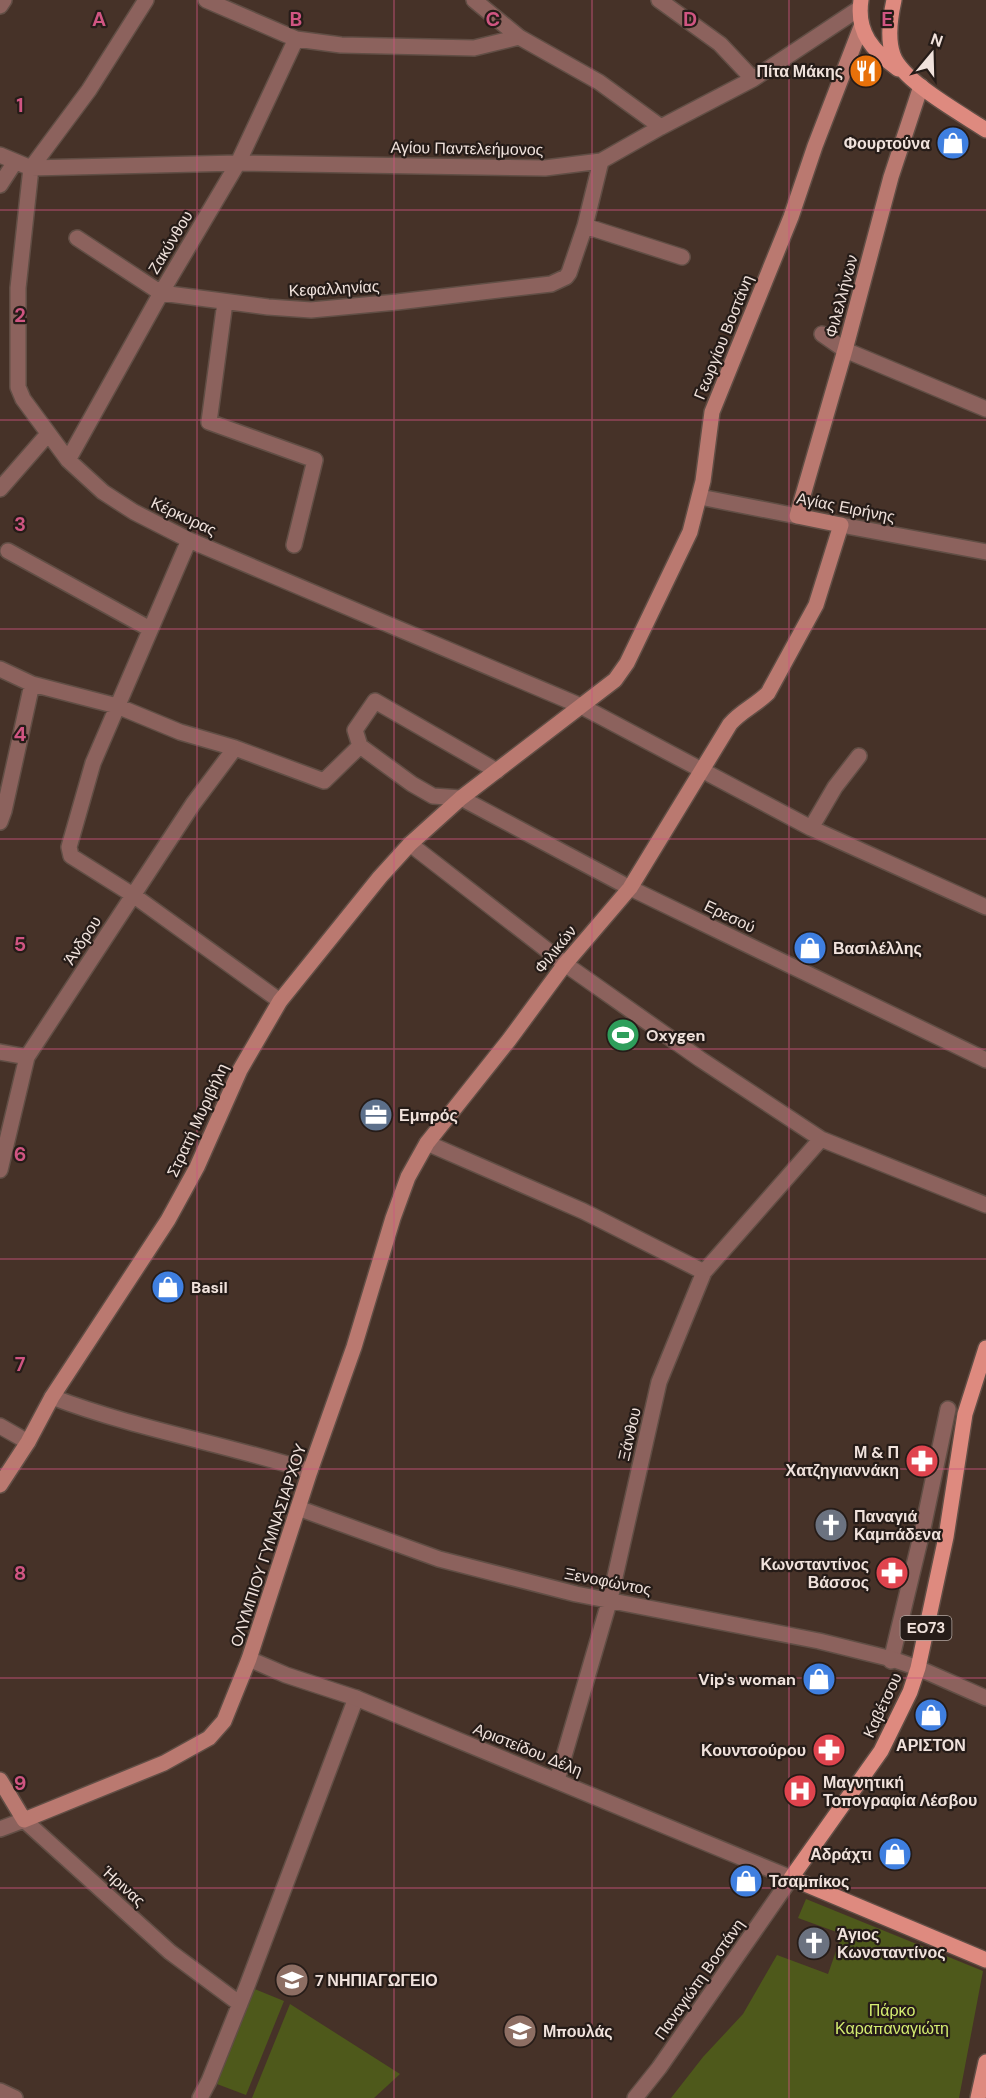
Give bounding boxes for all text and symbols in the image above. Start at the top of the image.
text: A [92,6,106,32]
text: B [290,6,302,32]
text: C [486,6,500,32]
text: D [683,6,697,32]
text: E [881,6,893,32]
north arrow [902,24,962,84]
text: N [928,28,946,52]
restaurant icon: Πίτα Μάκης [848,53,884,89]
place label: Πίτα Μάκης [757,61,843,82]
text: 1 [16,92,24,118]
shop icon: Φουρτούνα [935,125,971,161]
place label: Φουρτούνα [844,133,930,154]
street label: Αγίου Παντελεήμονος [390,137,544,160]
street label: Ζακύνθου [143,207,198,278]
street label: Φιλελλήνων [820,252,863,340]
street label: Γεωργίου Βοστάνη [689,272,758,403]
street label: Κεφαλληνίας [288,276,380,301]
text: 2 [14,302,26,328]
street label: Αγίας Ειρήνης [795,488,897,527]
street label: Κέρκυρας [148,492,220,541]
text: 3 [14,511,26,537]
text: 4 [14,721,27,747]
street label: Ερεσού [701,895,759,938]
street label: Άνδρου [59,912,106,969]
street label: Φιλικών [530,921,581,978]
shop icon: Βασιλέλλης [792,930,828,966]
text: 5 [14,931,26,957]
place label: Βασιλέλλης [833,938,922,959]
sports icon: Oxygen [605,1017,641,1053]
place label: Oxygen [646,1025,705,1046]
street label: Στρατή Μυριβήλη [162,1060,233,1180]
office icon: Εμπρός [358,1097,394,1133]
place label: Εμπρός [399,1105,458,1126]
text: 6 [14,1141,26,1167]
shop icon: Basil [150,1269,186,1305]
place label: Basil [191,1277,228,1298]
text: 7 [15,1351,26,1377]
street label: Ξάνθου [613,1405,646,1463]
street label: ΟΛΥΜΠΙΟΥ ΓΥΜΝΑΣΙΑΡΧΟΥ [226,1441,311,1649]
place label: Μ & Π Χατζηγιαννάκη [786,1442,899,1481]
pharmacy icon: Μ & Π Χατζηγιαννάκη [904,1443,940,1479]
place label: Παναγιά Καμπάδενα [854,1506,941,1545]
church icon: Παναγιά Καμπάδενα [813,1507,849,1543]
place label: Κωνσταντίνος Βάσσος [760,1554,869,1593]
pharmacy icon: Κωνσταντίνος Βάσσος [874,1555,910,1591]
text: 8 [14,1560,26,1586]
street label: Ξενοφώντος [563,1563,653,1600]
road number: ΕΟ73 [900,1616,952,1640]
shop icon: Vip's woman [801,1661,837,1697]
place label: Vip's woman [698,1669,796,1690]
street label: Καβέτσου [858,1669,907,1741]
shop icon: ΑΡΙΣΤΟΝ [913,1697,949,1733]
street label: Αριστείδου Δέλη [470,1718,585,1781]
pharmacy icon: Κουντσούρου [811,1732,847,1768]
place label: ΑΡΙΣΤΟΝ [896,1735,966,1756]
place label: Κουντσούρου [701,1740,806,1761]
text: 9 [14,1770,26,1796]
place label: Μαγνητική Τοπογραφία Λέσβου [823,1772,977,1811]
hospital icon: Μαγνητική Τοπογραφία Λέσβου [782,1773,818,1809]
shop icon: Αδράχτι [877,1836,913,1872]
place label: Αδράχτι [810,1844,872,1865]
street label: Ήρινας [97,1861,150,1911]
shop icon: Τσαμπίκος [728,1863,764,1899]
place label: Τσαμπίκος [769,1871,849,1892]
street label: Παναγιώτη Βοστάνη [650,1915,749,2044]
place label: Άγιος Κωνσταντίνος [837,1924,946,1963]
church icon: Άγιος Κωνσταντίνος [796,1925,832,1961]
school or university icon: 7 ΝΗΠΙΑΓΩΓΕΙΟ [274,1962,310,1998]
place label: 7 ΝΗΠΙΑΓΩΓΕΙΟ [315,1970,438,1991]
park label: Πάρκο Καραπαναγιώτη [835,2000,949,2039]
school or university icon: Μπουλάς [502,2013,538,2049]
place label: Μπουλάς [543,2021,613,2042]

